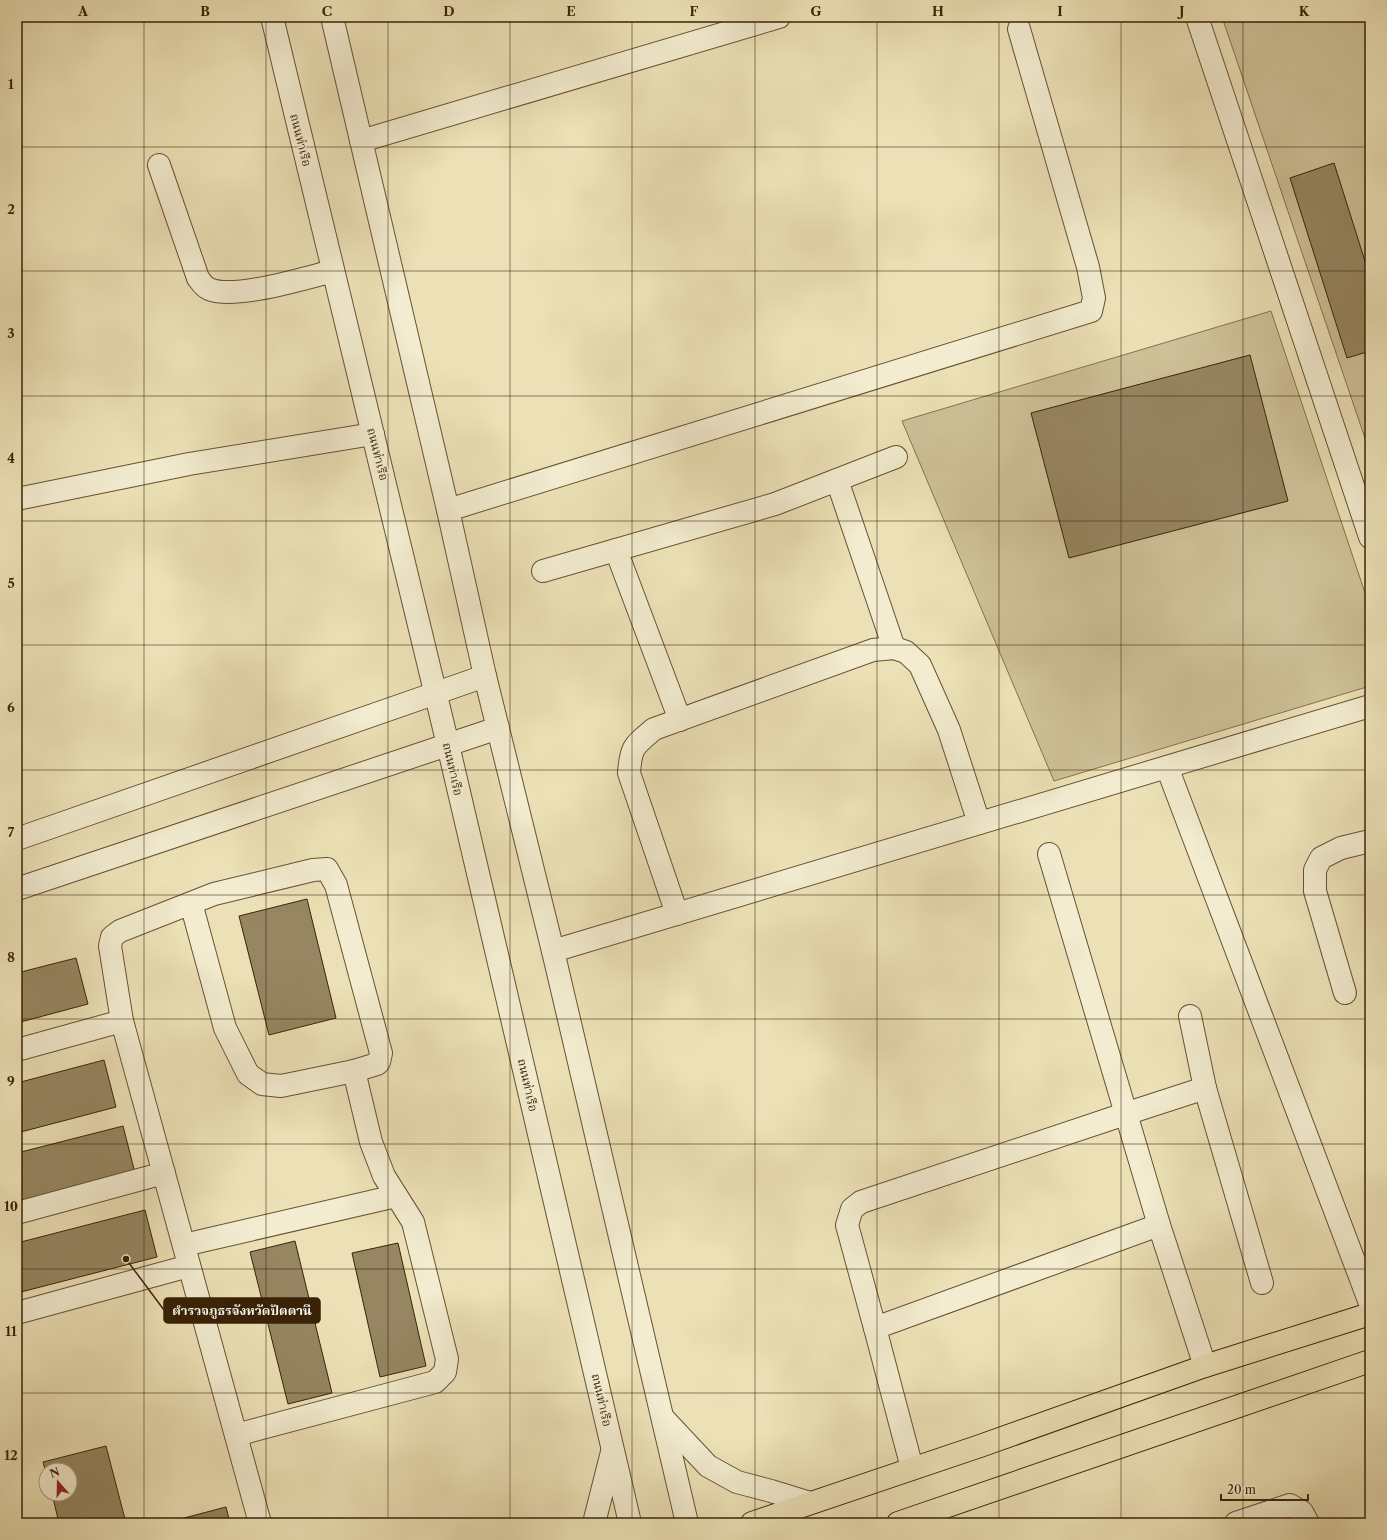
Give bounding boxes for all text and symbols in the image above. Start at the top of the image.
text: A [77,3,89,19]
text: B [200,3,210,19]
text: C [322,3,332,19]
text: D [443,3,455,19]
text: E [566,3,576,19]
text: F [690,3,699,19]
text: G [810,3,822,19]
text: H [932,3,944,19]
text: I [1057,3,1063,19]
text: J [1177,3,1185,19]
text: K [1299,3,1310,19]
text: 1 [8,76,14,92]
street label: ถนนท่าเรือ [287,112,315,168]
text: 2 [7,201,15,217]
text: 3 [7,325,15,341]
street label: ถนนท่าเรือ [364,426,392,482]
text: 4 [7,450,15,466]
text: 5 [7,575,15,591]
text: 6 [7,699,15,715]
street label: ถนนท่าเรือ [440,741,466,797]
text: 7 [8,824,15,840]
text: 8 [7,949,15,965]
street label: ถนนท่าเรือ [515,1057,541,1113]
text: 9 [7,1073,15,1089]
text: 10 [4,1198,18,1214]
callout: ตำรวจภูธรจังหวัดปัตตานี [164,1298,320,1323]
text: ตำรวจภูธรจังหวัดปัตตานี [172,1302,312,1319]
text: 11 [5,1323,17,1339]
street label: ถนนท่าเรือ [589,1372,615,1428]
text: 12 [4,1447,18,1463]
north arrow [38,1462,78,1502]
text: N [48,1464,62,1481]
scale bar [1221,1476,1308,1502]
text: 20 m [1227,1482,1256,1497]

